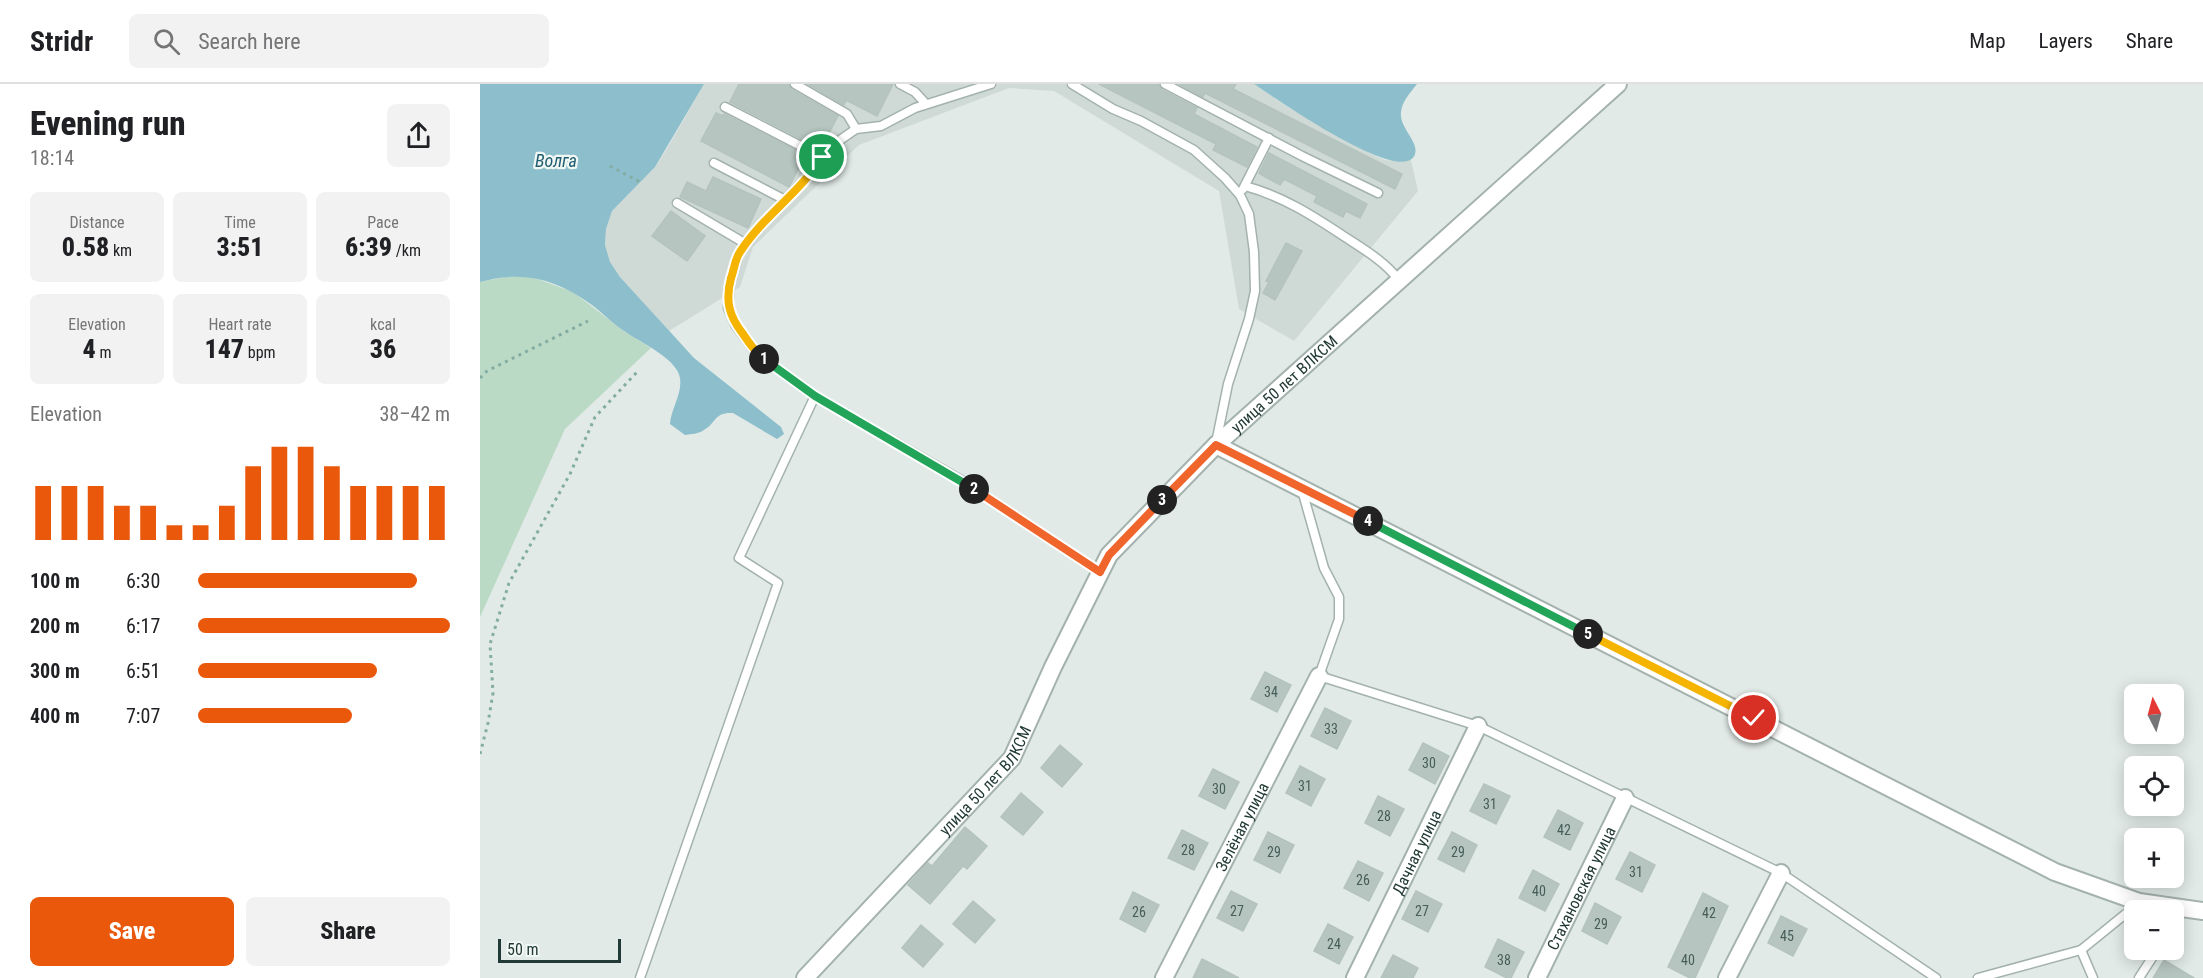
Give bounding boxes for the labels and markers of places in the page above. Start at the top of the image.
pin [796,131,847,182]
pin: 1 [749,344,779,374]
pin: 2 [959,474,989,504]
pin: 3 [1147,485,1177,515]
pin: 4 [1353,506,1383,536]
pin: 5 [1573,619,1603,649]
pin [1728,692,1779,743]

